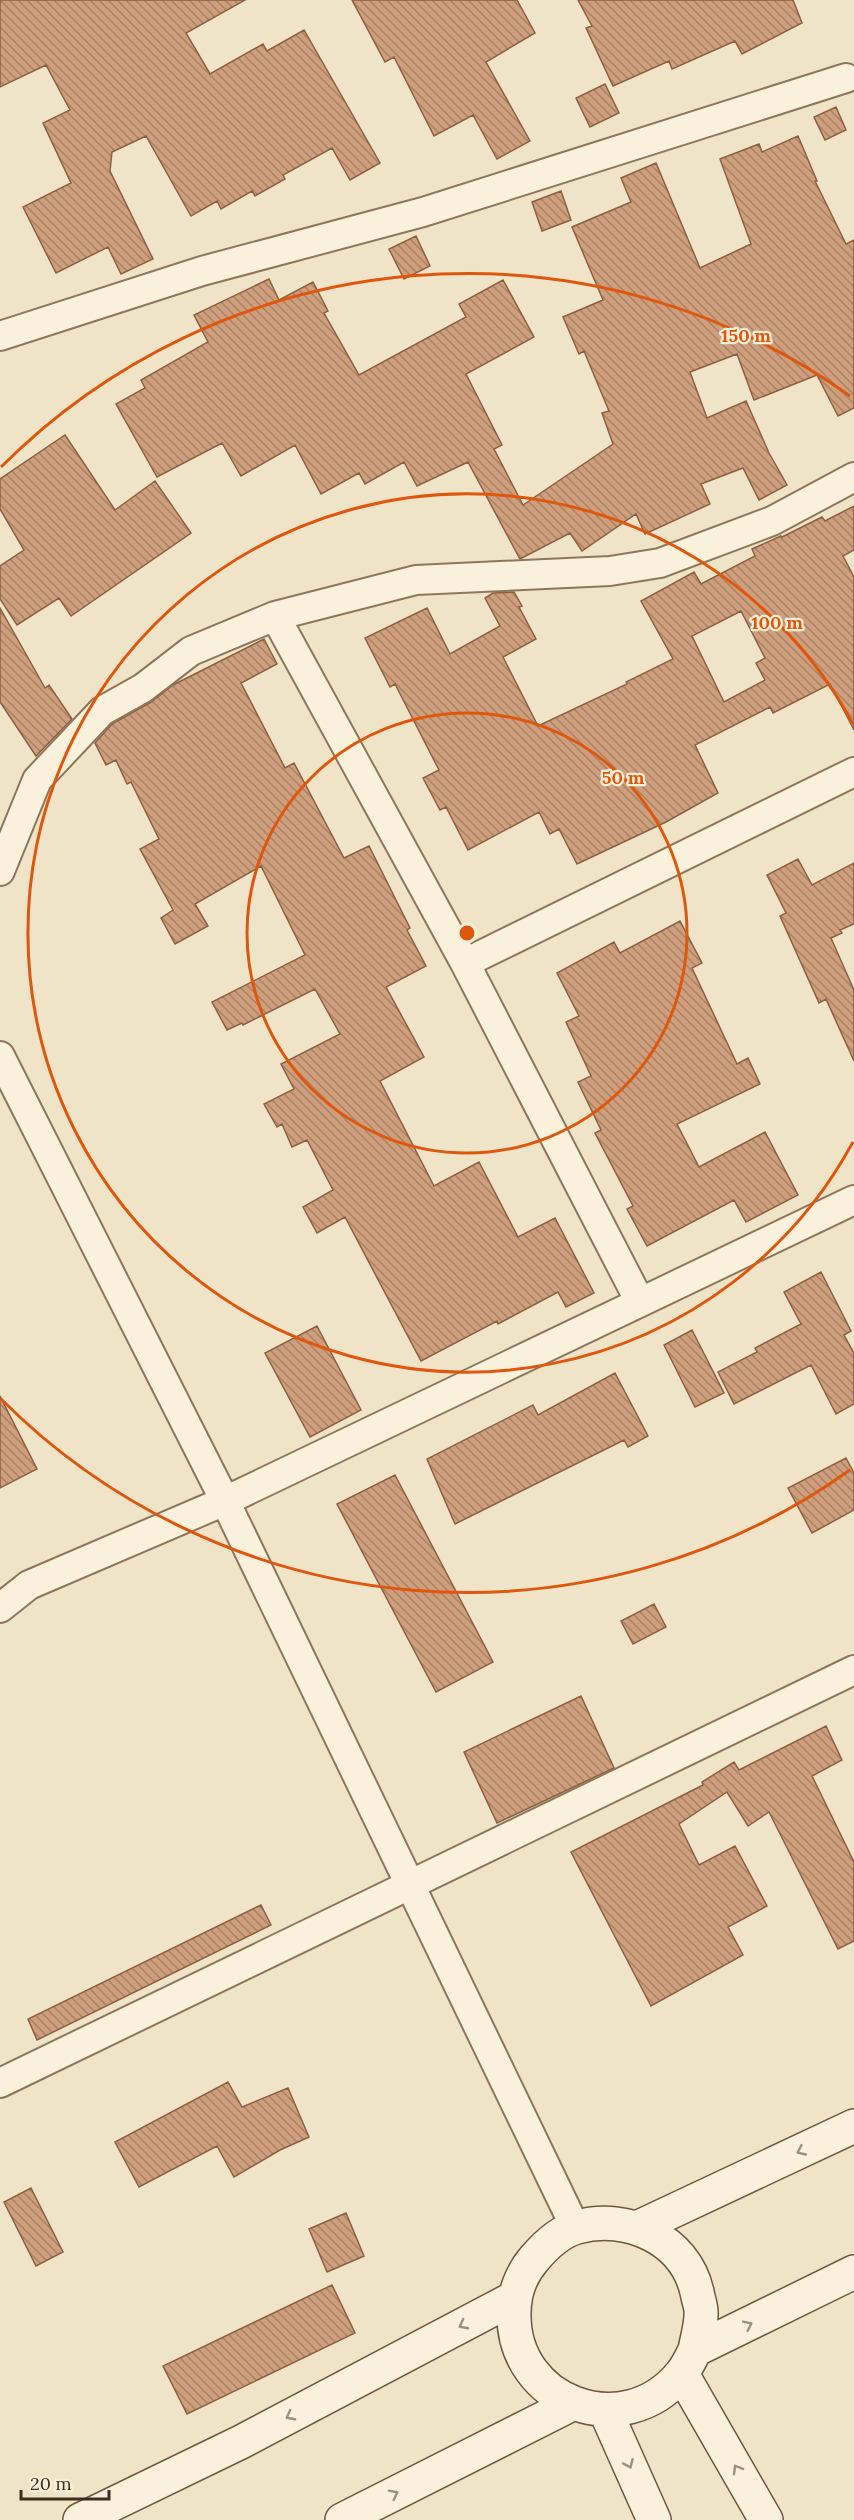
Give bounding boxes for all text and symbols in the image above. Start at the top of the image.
text: 150 m [721,324,771,347]
text: 100 m [751,611,803,634]
text: 50 m [602,766,645,789]
centre of rings [457,923,477,943]
one-way arrow [797,2144,808,2156]
one-way arrow [458,2318,469,2330]
one-way arrow [741,2320,752,2332]
one-way arrow [286,2409,296,2420]
one-way arrow [622,2457,634,2468]
scale bar [21,2463,110,2501]
one-way arrow [733,2465,744,2475]
text: 20 m [30,2472,72,2495]
one-way arrow [388,2489,399,2501]

